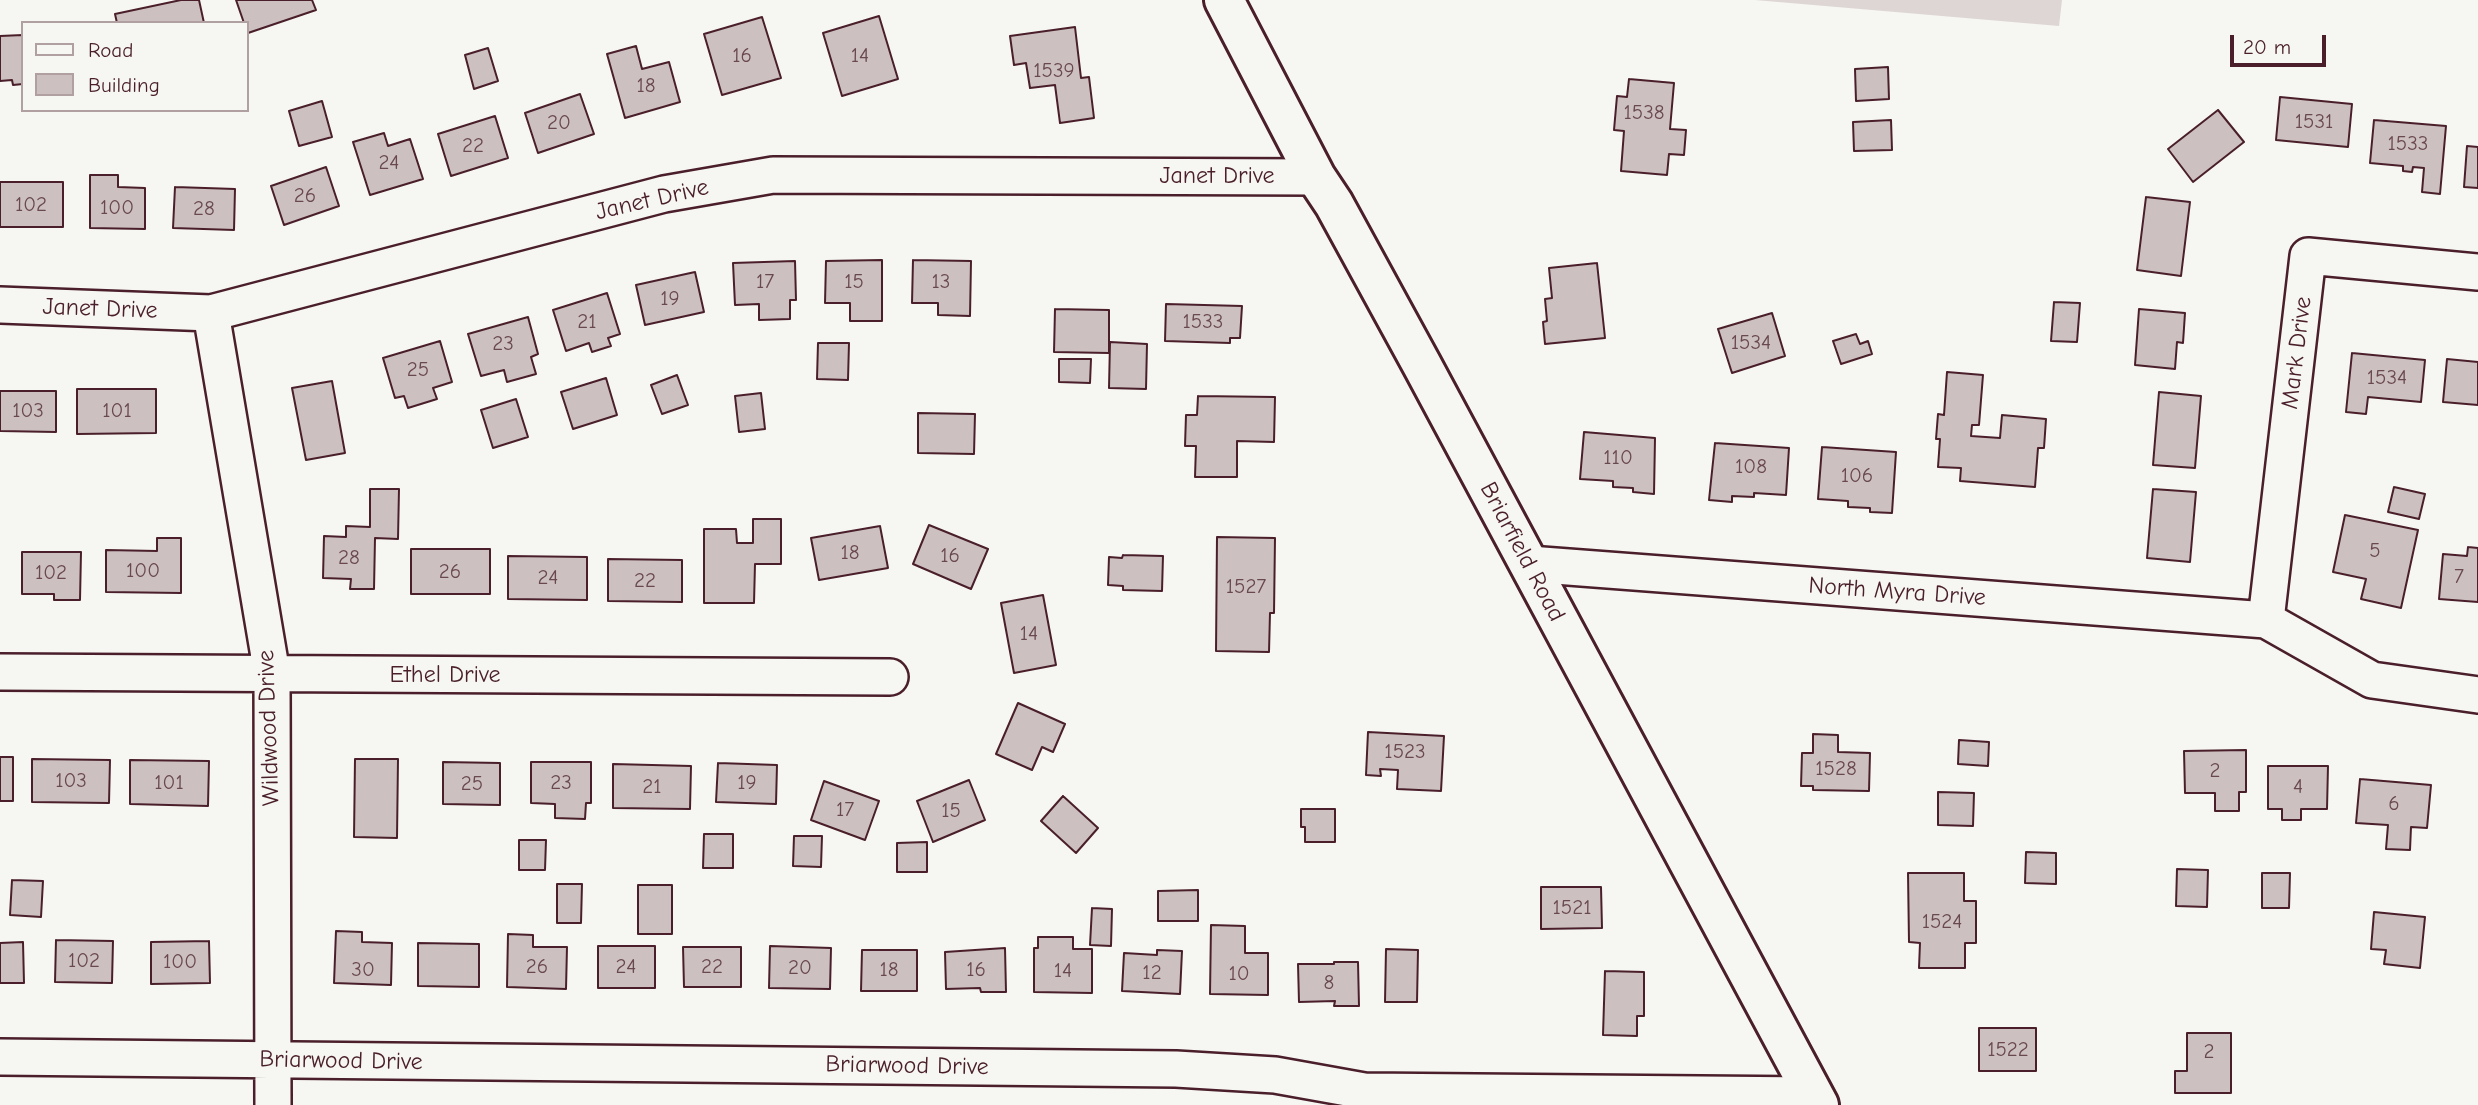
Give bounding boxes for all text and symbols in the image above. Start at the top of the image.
legend [21,21,248,112]
scale bar [2233,21,2329,65]
text: 20 m [2243,35,2291,59]
text: Road [88,38,133,62]
house number: 16 [732,43,752,69]
house number: 14 [851,43,869,69]
house number: 1539 [1033,58,1075,84]
text: Building [88,73,160,97]
house number: 18 [636,73,656,99]
house number: 1538 [1623,100,1665,126]
house number: 1531 [2295,109,2333,135]
house number: 20 [547,110,571,136]
house number: 1533 [2388,131,2428,157]
house number: 22 [462,133,484,159]
house number: 24 [378,150,400,176]
street label: Janet Drive [1159,162,1275,190]
street label: Janet Drive [593,173,711,227]
house number: 26 [294,183,316,209]
house number: 102 [15,192,47,218]
house number: 100 [100,195,134,221]
house number: 28 [193,196,215,222]
house number: 17 [756,269,774,295]
house number: 15 [844,269,864,295]
house number: 13 [932,269,950,295]
house number: 19 [660,286,680,312]
street label: Janet Drive [42,293,158,325]
street label: Mark Drive [2276,295,2318,411]
house number: 21 [577,309,597,335]
house number: 1533 [1183,309,1223,335]
house number: 1534 [1731,330,1771,356]
house number: 23 [492,331,514,357]
house number: 25 [407,357,429,383]
house number: 1534 [2367,365,2407,391]
house number: 103 [12,398,44,424]
house number: 101 [102,398,132,424]
house number: 110 [1603,445,1633,471]
house number: 108 [1735,454,1767,480]
house number: 106 [1841,463,1873,489]
street label: Briarfield Road [1473,477,1571,627]
house number: 5 [2369,538,2381,564]
house number: 18 [840,540,860,566]
house number: 16 [940,543,960,569]
house number: 28 [338,545,360,571]
house number: 100 [126,558,160,584]
house number: 26 [439,559,461,585]
house number: 102 [35,560,67,586]
house number: 7 [2454,564,2464,590]
house number: 24 [537,565,559,591]
house number: 22 [634,568,656,594]
street label: North Myra Drive [1807,571,1987,613]
house number: 1527 [1226,574,1266,600]
house number: 14 [1020,621,1038,647]
street label: Wildwood Drive [252,650,286,806]
street label: Ethel Drive [389,661,501,689]
house number: 1523 [1384,739,1426,765]
house number: 1528 [1815,756,1857,782]
house number: 2 [2210,758,2220,784]
house number: 103 [55,768,87,794]
house number: 101 [154,770,184,796]
house number: 23 [550,770,572,796]
house number: 19 [737,770,757,796]
house number: 25 [461,771,483,797]
house number: 21 [642,774,662,800]
house number: 4 [2293,774,2303,800]
house number: 6 [2388,791,2400,817]
house number: 17 [836,797,854,823]
house number: 15 [941,798,961,824]
house number: 1521 [1553,895,1591,921]
house number: 1524 [1922,909,1962,935]
house number: 102 [68,948,100,974]
house number: 100 [163,949,197,975]
house number: 26 [526,954,548,980]
house number: 24 [615,954,637,980]
house number: 22 [701,954,723,980]
house number: 20 [788,955,812,981]
house number: 30 [351,957,375,983]
house number: 18 [879,957,899,983]
house number: 16 [966,957,986,983]
house number: 14 [1054,958,1072,984]
house number: 12 [1142,960,1162,986]
house number: 10 [1228,961,1250,987]
house number: 8 [1324,970,1334,996]
house number: 1522 [1987,1037,2029,1063]
house number: 2 [2204,1039,2214,1065]
street label: Briarwood Drive [259,1045,423,1077]
street label: Briarwood Drive [825,1050,989,1082]

